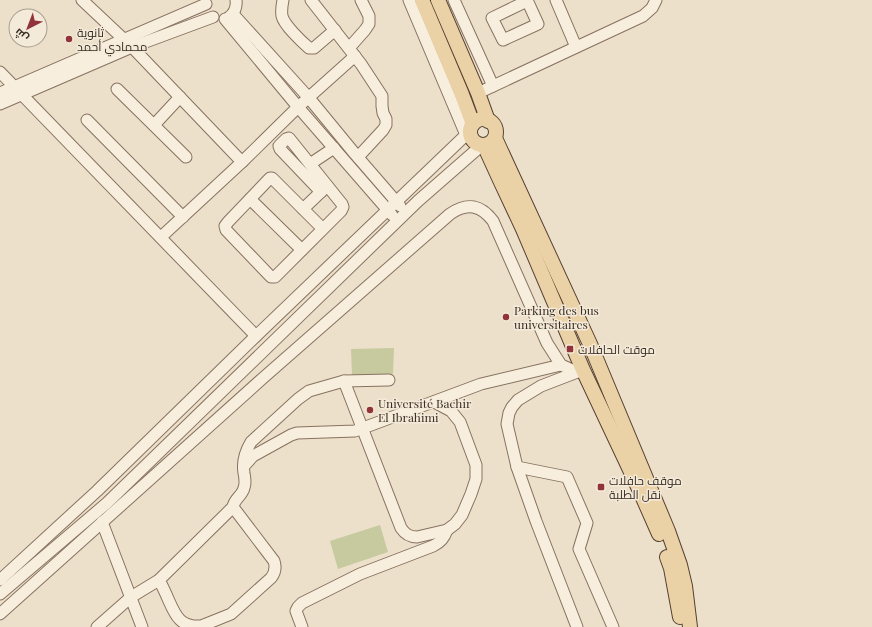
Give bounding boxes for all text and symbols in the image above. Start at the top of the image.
north arrow [8,8,48,48]
place label: ثانوية محمادي أحمد [77,24,148,57]
text: ش [11,26,31,46]
marker: ثانوية محمادي أحمد [64,34,74,44]
place label: Parking des bus universitaires [514,302,599,332]
marker: Parking des bus universitaires [501,312,511,322]
place label: موقت الحافلات [578,341,655,357]
marker: موقت الحافلات [565,344,575,354]
place label: Université Bachir El Ibrahimi [378,395,472,425]
marker: Université Bachir El Ibrahimi [365,405,375,415]
place label: موقف حافلات نقل الطلبة [609,472,682,502]
marker: موقف حافلات نقل الطلبة [596,482,606,492]

